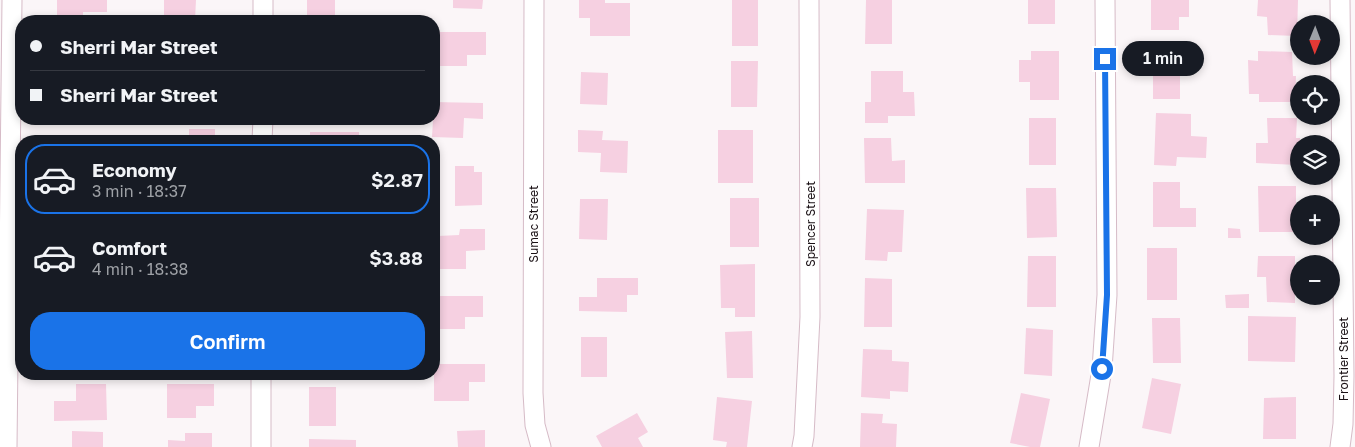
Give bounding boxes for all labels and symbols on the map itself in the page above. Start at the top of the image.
north arrow [1290,15,1340,65]
callout: 1 min [1122,42,1205,76]
route end [1094,48,1116,70]
street label: Spencer Street [803,181,818,267]
street label: Sumac Street [526,185,541,263]
street label: Frontier Street [1336,317,1351,401]
route start [1091,358,1113,380]

